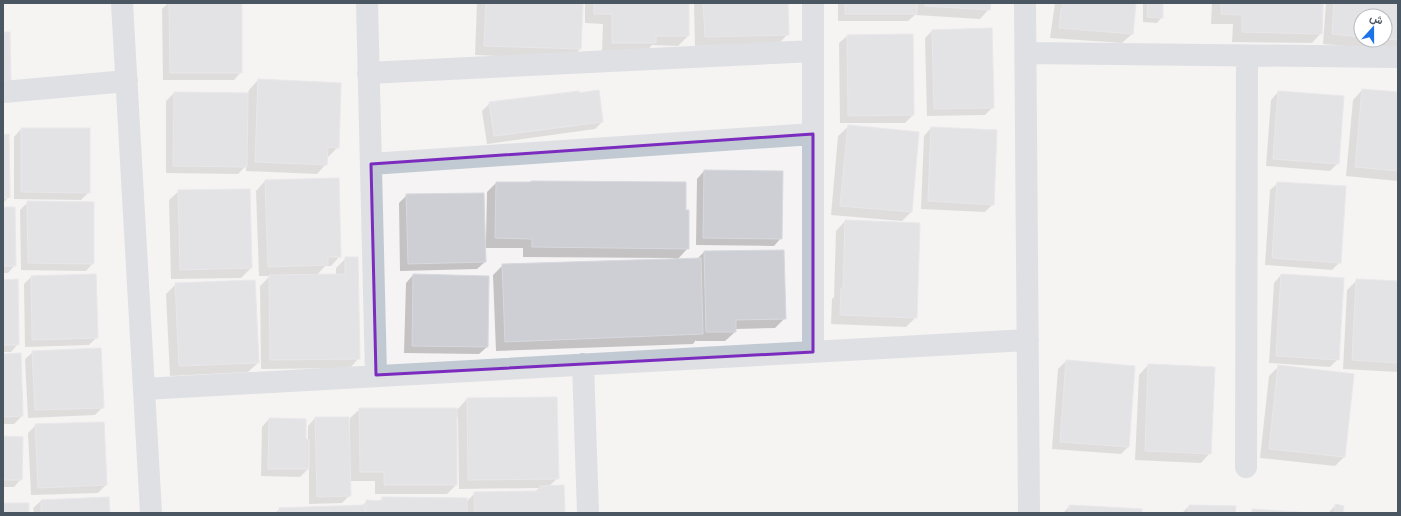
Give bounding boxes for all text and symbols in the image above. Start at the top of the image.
north arrow [1353,8,1393,48]
text: ش [1368,10,1385,28]

